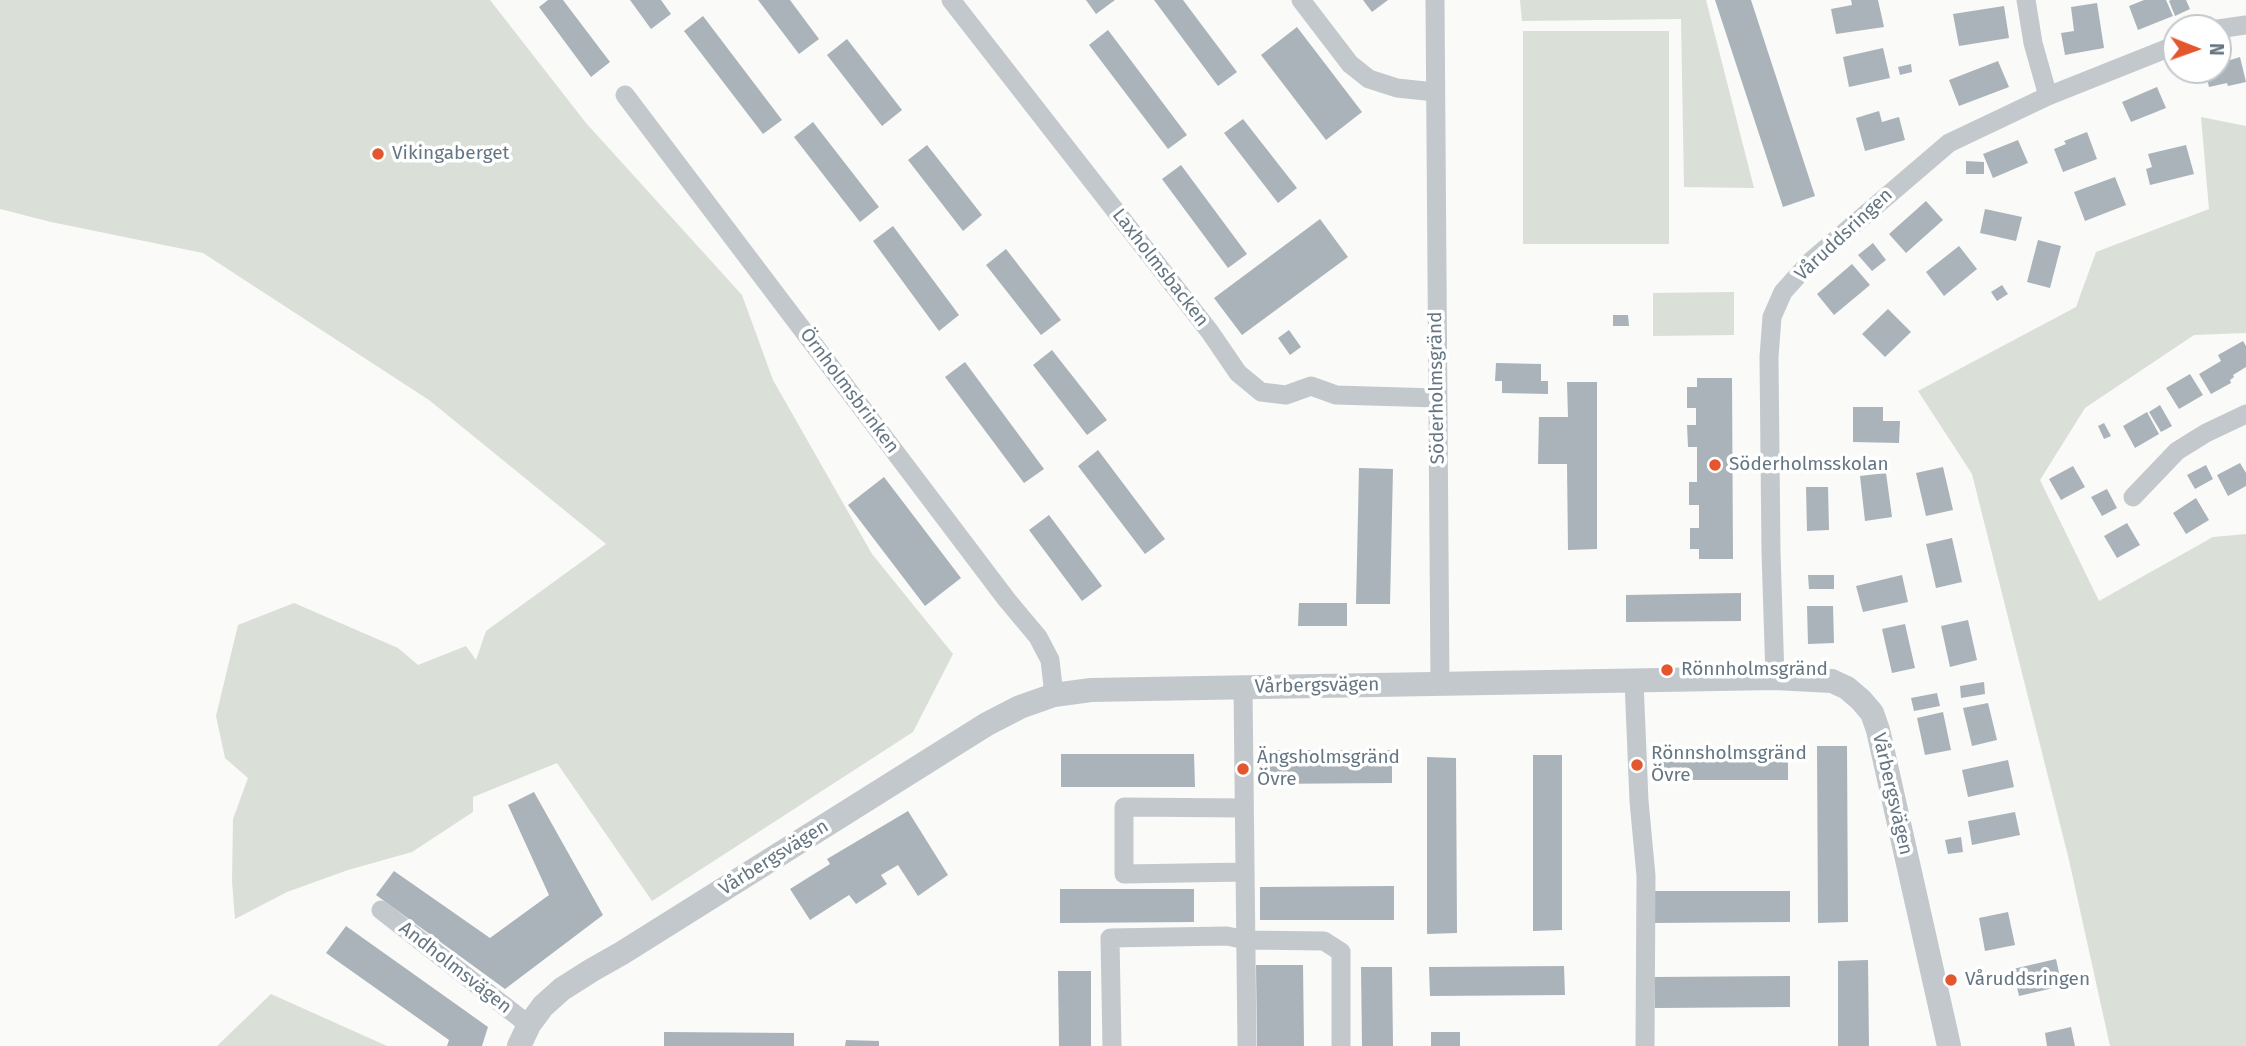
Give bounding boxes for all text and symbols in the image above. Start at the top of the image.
north arrow [2162,14,2232,84]
text: N [2205,43,2228,56]
place label: Vikingaberget [392,143,509,165]
marker: Vikingaberget [370,146,386,162]
street label: Våruddsringen [1791,184,1897,286]
street label: Laxholmsbacken [1107,205,1213,331]
street label: Söderholmsgränd [1424,311,1450,465]
street label: Örnholmsbrinken [795,324,903,458]
place label: Söderholmsskolan [1729,454,1889,476]
marker: Söderholmsskolan [1707,457,1723,473]
place label: Rönnholmsgränd [1681,659,1828,681]
marker: Rönnholmsgränd [1659,662,1675,678]
street label: Vårbergsvägen [1254,674,1380,698]
street label: Vårbergsvägen [1867,731,1917,857]
place label: Rönnsholmsgränd Övre [1651,743,1807,787]
place label: Ängsholmsgränd Övre [1257,747,1400,791]
marker: Rönnsholmsgränd Övre [1629,757,1645,773]
marker: Ängsholmsgränd Övre [1235,761,1251,777]
street label: Vårbergsvägen [715,815,833,901]
street label: Andholmsvägen [394,917,516,1019]
place label: Våruddsringen [1965,969,2090,991]
marker: Våruddsringen [1943,972,1959,988]

